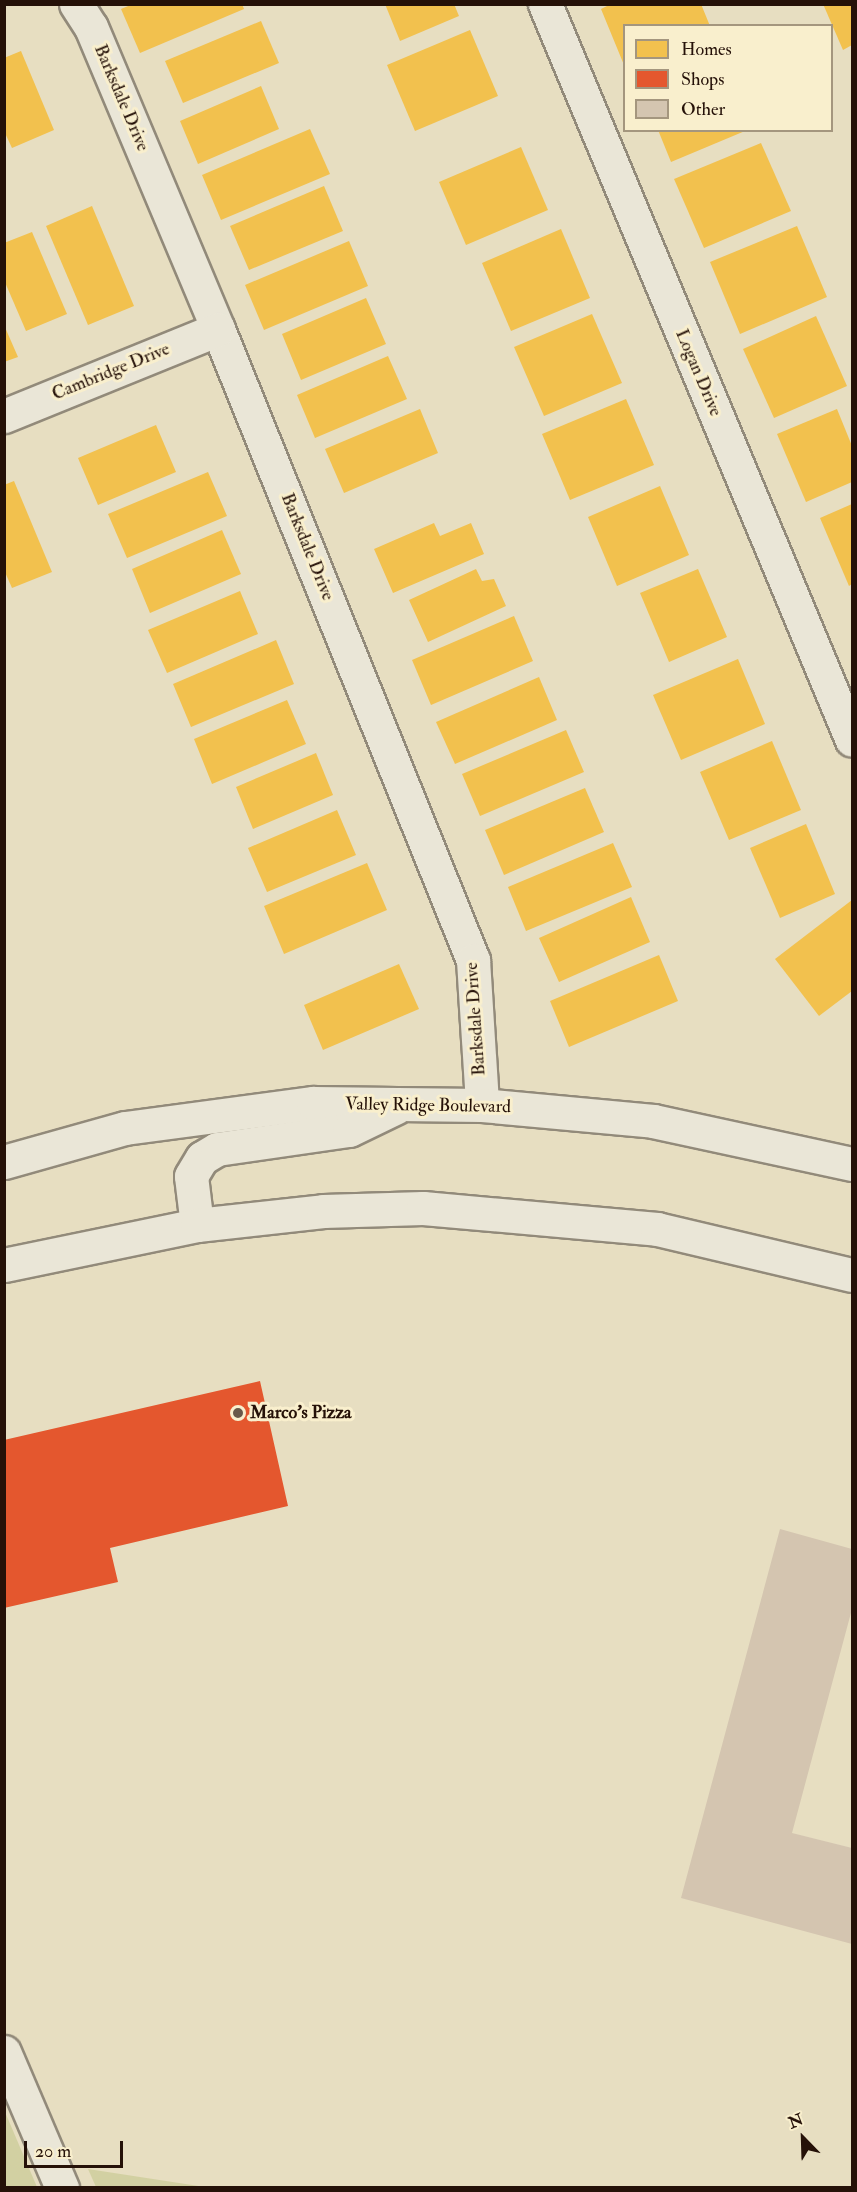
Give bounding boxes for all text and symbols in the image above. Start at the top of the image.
legend [623,24,833,132]
text: Homes [681,38,732,61]
street label: Barksdale Drive [89,41,153,155]
text: Shops [681,68,724,91]
text: Other [681,98,725,121]
street label: Logan Drive [670,326,726,420]
street label: Cambridge Drive [49,339,173,405]
street label: Barksdale Drive [276,490,338,604]
street label: Barksdale Drive [461,961,491,1077]
street label: Valley Ridge Boulevard [345,1094,511,1118]
place label: Marco's Pizza [250,1402,352,1424]
marker: Marco's Pizza [231,1406,245,1420]
north arrow [773,2108,833,2168]
text: N [785,2109,806,2133]
scale bar [27,2129,126,2167]
text: 20 m [35,2140,71,2163]

